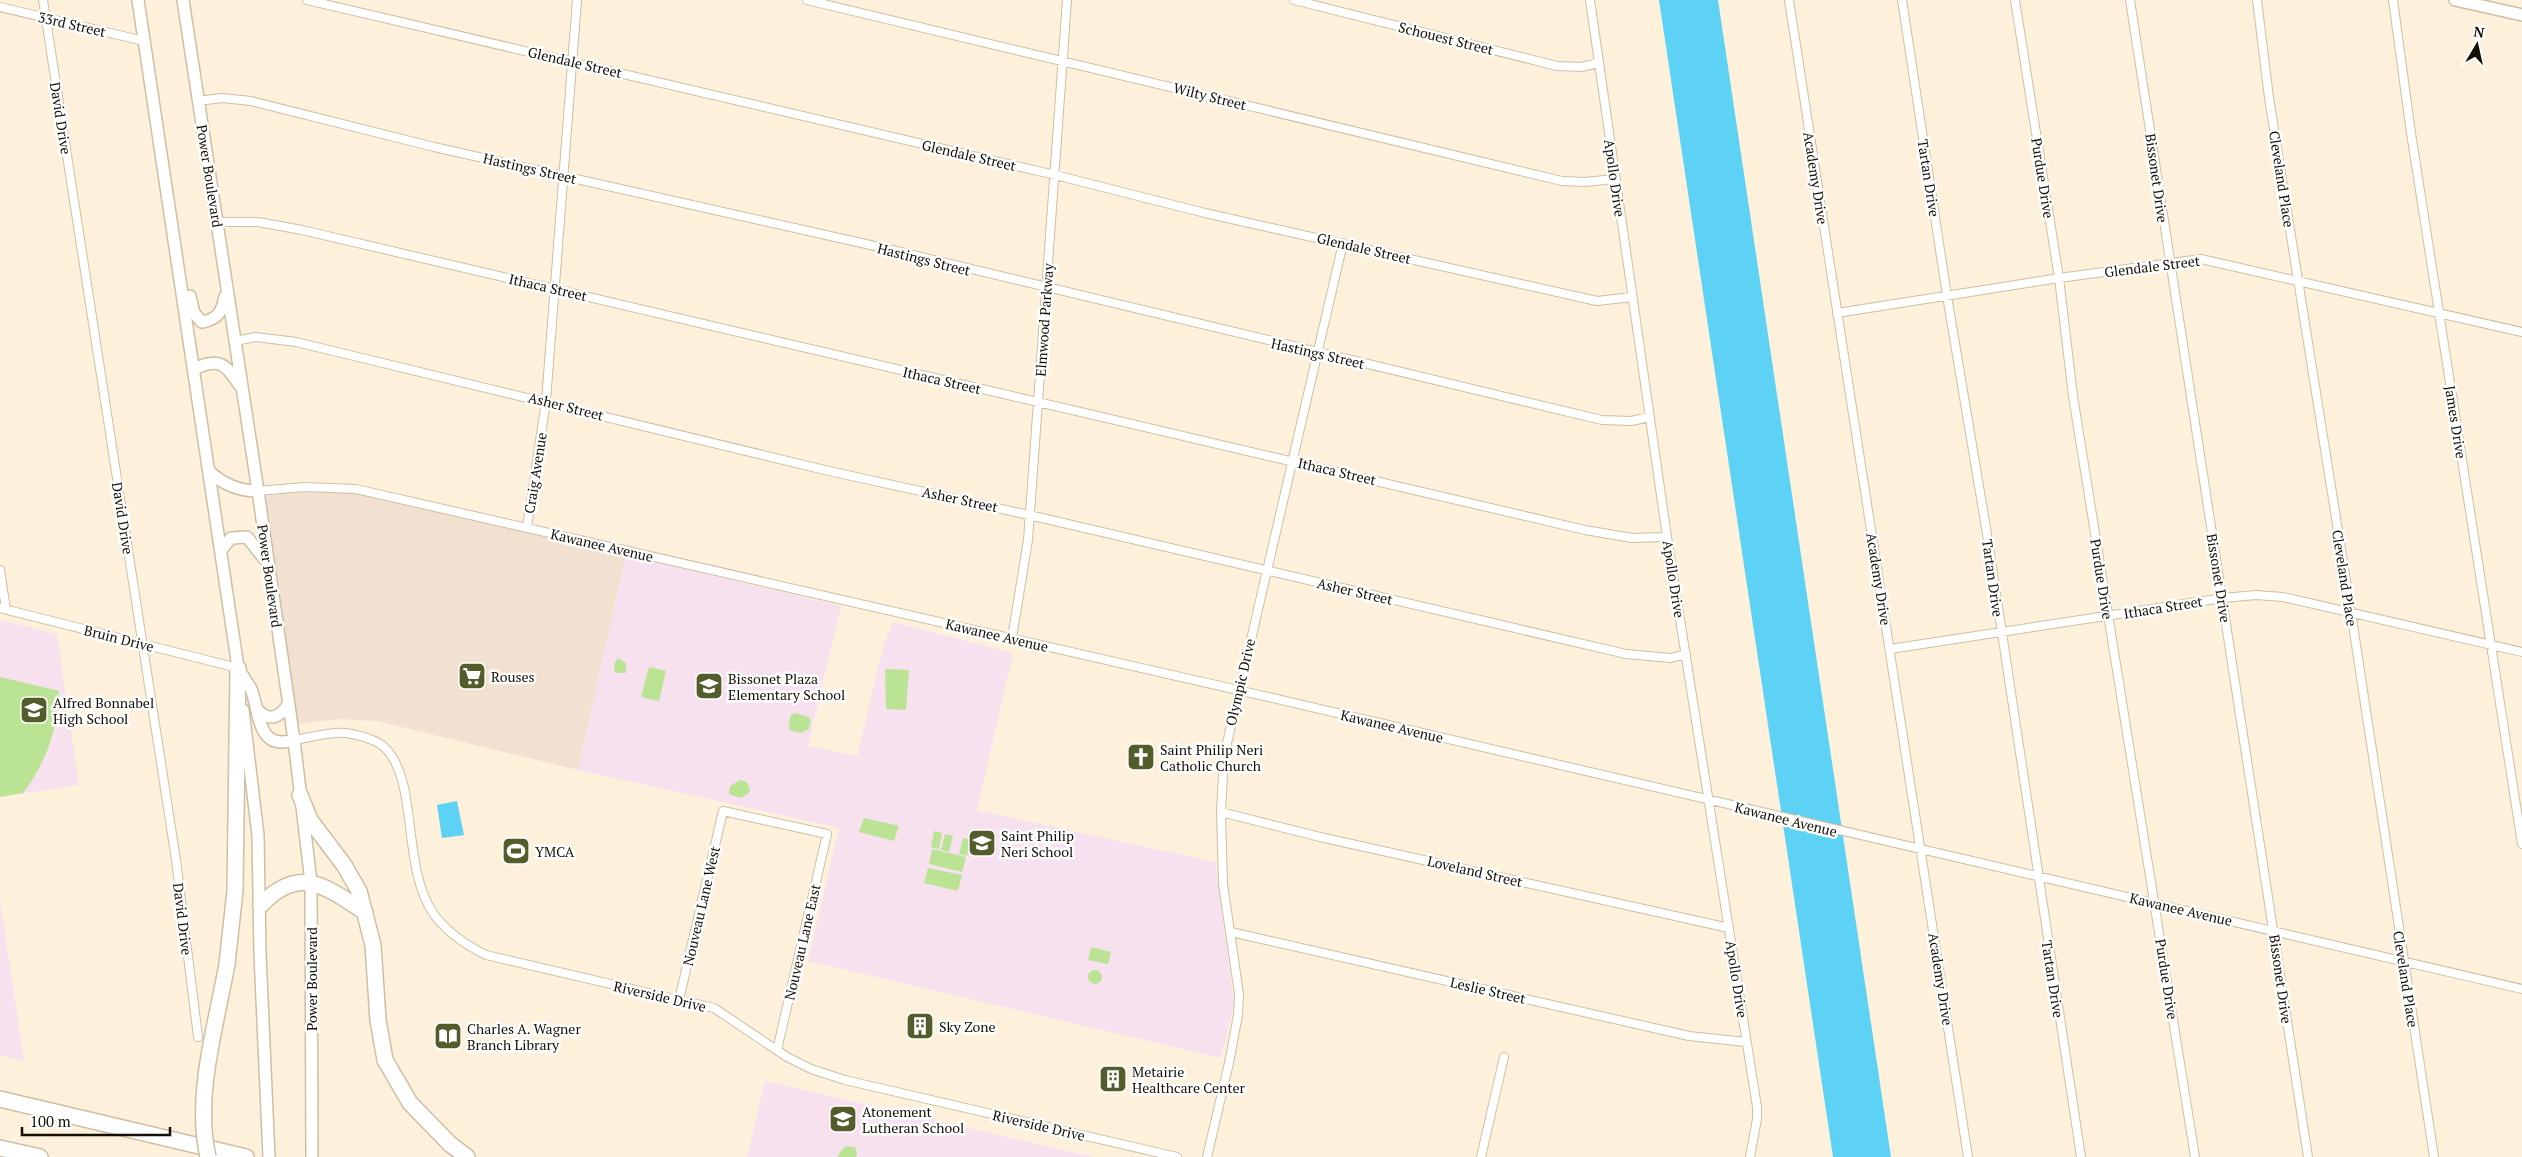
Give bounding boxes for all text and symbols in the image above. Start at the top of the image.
street label: 33rd Street [36,7,108,41]
street label: Schouest Street [1397,17,1496,59]
north arrow [2452,20,2502,70]
text: N [2472,21,2486,42]
street label: Glendale Street [526,42,625,82]
street label: Wilty Street [1172,78,1249,114]
street label: David Drive [46,81,76,155]
street label: Power Boulevard [192,123,228,229]
street label: Cleveland Place [2265,129,2299,229]
street label: Academy Drive [1799,130,1833,226]
street label: Bissonet Drive [2141,132,2173,224]
street label: Glendale Street [920,135,1019,175]
street label: Purdue Drive [2027,136,2059,220]
street label: Apollo Drive [1600,138,1630,218]
street label: Tartan Drive [1914,138,1944,218]
street label: Hastings Street [481,148,579,188]
street label: Glendale Street [1315,228,1414,268]
street label: Hastings Street [875,238,973,280]
street label: Glendale Street [2103,251,2202,281]
street label: Elmwood Parkway [1031,262,1057,377]
street label: Ithaca Street [507,269,590,305]
street label: Hastings Street [1269,333,1367,373]
street label: Ithaca Street [901,362,984,398]
street label: James Drive [2441,384,2471,460]
street label: Asher Street [526,387,606,425]
street label: Craig Avenue [519,431,551,515]
street label: Ithaca Street [1296,453,1379,489]
street label: David Drive [108,481,138,555]
street label: Asher Street [920,482,1000,516]
street label: Power Boulevard [253,523,287,629]
street label: Kawanee Avenue [549,524,655,566]
street label: Cleveland Place [2328,528,2362,628]
street label: Academy Drive [1862,531,1896,627]
street label: Bissonet Drive [2203,532,2235,624]
street label: Purdue Drive [2086,537,2118,621]
street label: Tartan Drive [1978,538,2008,618]
street label: Apollo Drive [1659,539,1689,619]
street label: Asher Street [1315,573,1395,609]
street label: Ithaca Street [2122,591,2205,623]
street label: Kawanee Avenue [944,614,1050,656]
street label: Bruin Drive [82,620,156,656]
street label: Olympic Drive [1221,636,1259,728]
supermarket icon: Rouses [457,661,487,691]
place label: Rouses [491,667,535,686]
place label: Bissonet Plaza Elementary School [728,669,845,704]
school or university icon: Bissonet Plaza Elementary School [694,671,724,701]
place label: Alfred Bonnabel High School [53,693,154,728]
school or university icon: Alfred Bonnabel High School [19,695,49,725]
street label: Kawanee Avenue [1339,705,1445,747]
place label: Saint Philip Neri Catholic Church [1160,740,1263,775]
church icon: Saint Philip Neri Catholic Church [1126,742,1156,772]
street label: Kawanee Avenue [1733,797,1839,841]
place label: Saint Philip Neri School [1001,826,1074,861]
school or university icon: Saint Philip Neri School [967,828,997,858]
sports icon: YMCA [501,836,531,866]
place label: YMCA [535,842,575,861]
street label: Nouveau Lane West [678,843,724,968]
street label: Loveland Street [1426,851,1525,891]
street label: Nouveau Lane East [779,881,825,1002]
street label: David Drive [169,882,197,956]
street label: Kawanee Avenue [2128,888,2234,930]
street label: Power Boulevard [302,927,321,1031]
street label: Cleveland Place [2389,929,2423,1029]
street label: Academy Drive [1924,931,1958,1027]
street label: Bissonet Drive [2265,933,2297,1025]
street label: Purdue Drive [2151,937,2183,1021]
street label: Apollo Drive [1722,939,1752,1019]
street label: Tartan Drive [2038,939,2068,1019]
street label: Leslie Street [1448,972,1528,1008]
street label: Riverside Drive [612,976,708,1016]
building icon: Sky Zone [905,1011,935,1041]
place label: Sky Zone [939,1017,996,1036]
place label: Charles A. Wagner Branch Library [467,1019,581,1054]
library icon: Charles A. Wagner Branch Library [433,1021,463,1051]
place label: Metairie Healthcare Center [1132,1062,1246,1097]
building icon: Metairie Healthcare Center [1098,1064,1128,1094]
place label: Atonement Lutheran School [862,1102,964,1137]
scale bar [22,1104,170,1136]
school or university icon: Atonement Lutheran School [828,1104,858,1134]
street label: Riverside Drive [991,1105,1087,1145]
text: 100 m [30,1111,71,1131]

